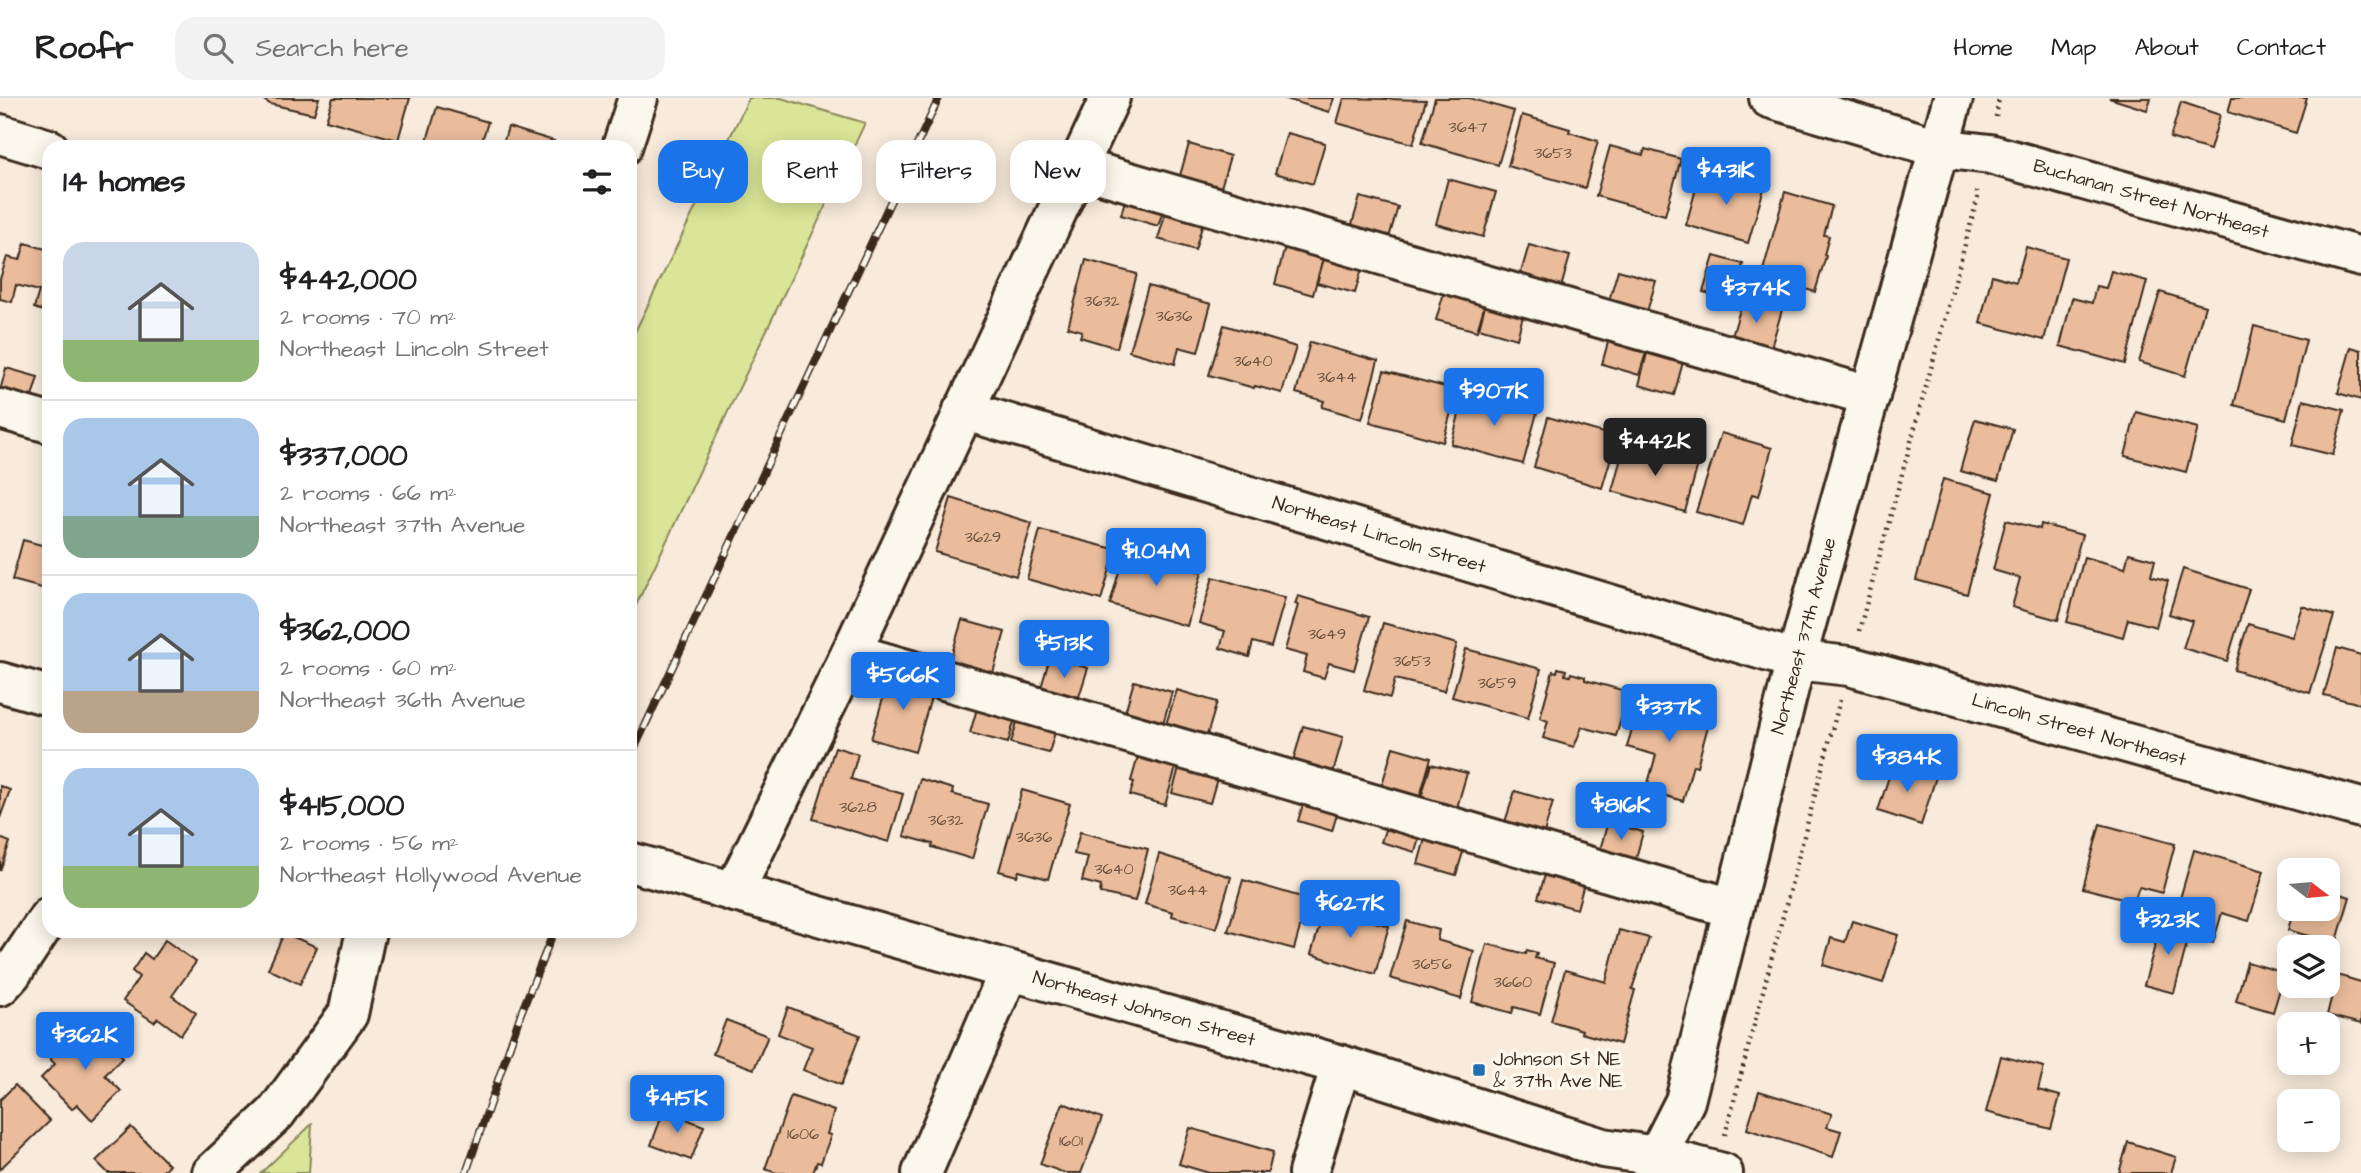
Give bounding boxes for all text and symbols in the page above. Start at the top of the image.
search box [175,17,665,80]
text: Roofr [35,25,133,71]
icon: search [199,29,237,67]
text: Search here [255,30,409,66]
text: Home [1953,31,2013,65]
text: Map [2051,31,2096,65]
text: About [2134,31,2199,65]
text: Contact [2237,31,2326,65]
house number: 3647 [1449,116,1488,138]
chip: Buy [658,140,748,203]
chip: Rent [762,140,862,203]
chip: Filters [876,140,996,203]
chip: New [1010,140,1106,203]
house number: 3653 [1534,142,1572,164]
pin: $431K [1677,148,1775,207]
street label: Buchanan Street Northeast [2030,152,2272,246]
text: $431K [1697,154,1755,186]
text: 14 homes [63,161,186,203]
icon: filters [578,163,616,201]
text: $442,000 [280,259,417,301]
pin: $374K [1707,266,1805,325]
icon: home [119,270,203,354]
text: $374K [1722,272,1790,304]
house number: 3632 [1084,290,1120,312]
text: 2 rooms · 70 m² [280,301,456,333]
house number: 3636 [1156,305,1192,327]
text: Northeast Lincoln Street [280,333,549,365]
house number: 3640 [1233,350,1273,372]
house number: 3644 [1317,366,1357,388]
pin: $907K [1445,368,1543,428]
text: $907K [1460,375,1528,407]
pin: $442K [1606,418,1704,478]
text: $442K [1619,425,1691,457]
text: $337,000 [280,435,408,477]
icon: home [119,446,203,530]
text: 2 rooms · 66 m² [280,477,457,509]
street label: Northeast Lincoln Street [1269,490,1489,580]
text: Northeast 37th Avenue [280,509,525,541]
house number: 3629 [965,526,1001,548]
pin: $1.04M [1099,528,1213,588]
text: $1.04M [1122,535,1190,567]
street label: Northeast 37th Avenue [1765,535,1843,737]
text: $362,000 [280,610,410,652]
pin: $513K [1015,620,1113,680]
icon: home [119,621,203,705]
house number: 3649 [1308,623,1346,645]
text: $513K [1035,627,1093,659]
house number: 3653 [1393,650,1431,672]
text: 2 rooms · 60 m² [280,652,457,684]
pin: $566K [854,652,952,712]
text: $566K [867,659,939,691]
house number: 3659 [1478,672,1516,694]
text: Northeast 36th Avenue [280,684,526,716]
pin: $337K [1620,684,1718,744]
street label: Lincoln Street Northeast [1969,686,2190,774]
text: $337K [1637,691,1701,723]
pin: $384K [1858,734,1956,794]
text: $384K [1873,741,1942,773]
pin: $816K [1572,782,1670,842]
text: $415,000 [280,785,404,827]
text: $816K [1591,789,1651,821]
icon: home [119,796,203,880]
house number: 3628 [839,796,877,818]
house number: 3632 [928,809,964,831]
house number: 3636 [1016,826,1052,848]
text: 2 rooms · 56 m² [280,827,458,859]
house number: 3640 [1094,858,1134,880]
north arrow [2277,858,2340,920]
map controls [2277,858,2340,1152]
text: Northeast Hollywood Avenue [280,859,582,891]
house number: 3644 [1168,879,1208,901]
pin: $627K [1301,880,1399,940]
text: $627K [1316,887,1384,919]
pin: $323K [2119,898,2217,957]
text: $323K [2136,904,2200,936]
button: layers [2277,935,2340,998]
house number: 3656 [1412,953,1452,975]
street label: Northeast Johnson Street [1029,964,1259,1054]
house number: 3660 [1494,971,1532,993]
pin: $362K [36,1012,134,1072]
button: + [2277,1012,2340,1075]
text: $362K [52,1019,118,1051]
place label: Johnson St NE & 37th Ave NE [1493,1046,1622,1095]
marker: Johnson St NE & 37th Ave NE [1471,1062,1487,1078]
pin: $415K [628,1076,726,1135]
text: $415K [646,1082,708,1114]
button: − [2277,1089,2340,1152]
house number: 1606 [787,1123,819,1145]
house number: 1601 [1059,1130,1083,1152]

